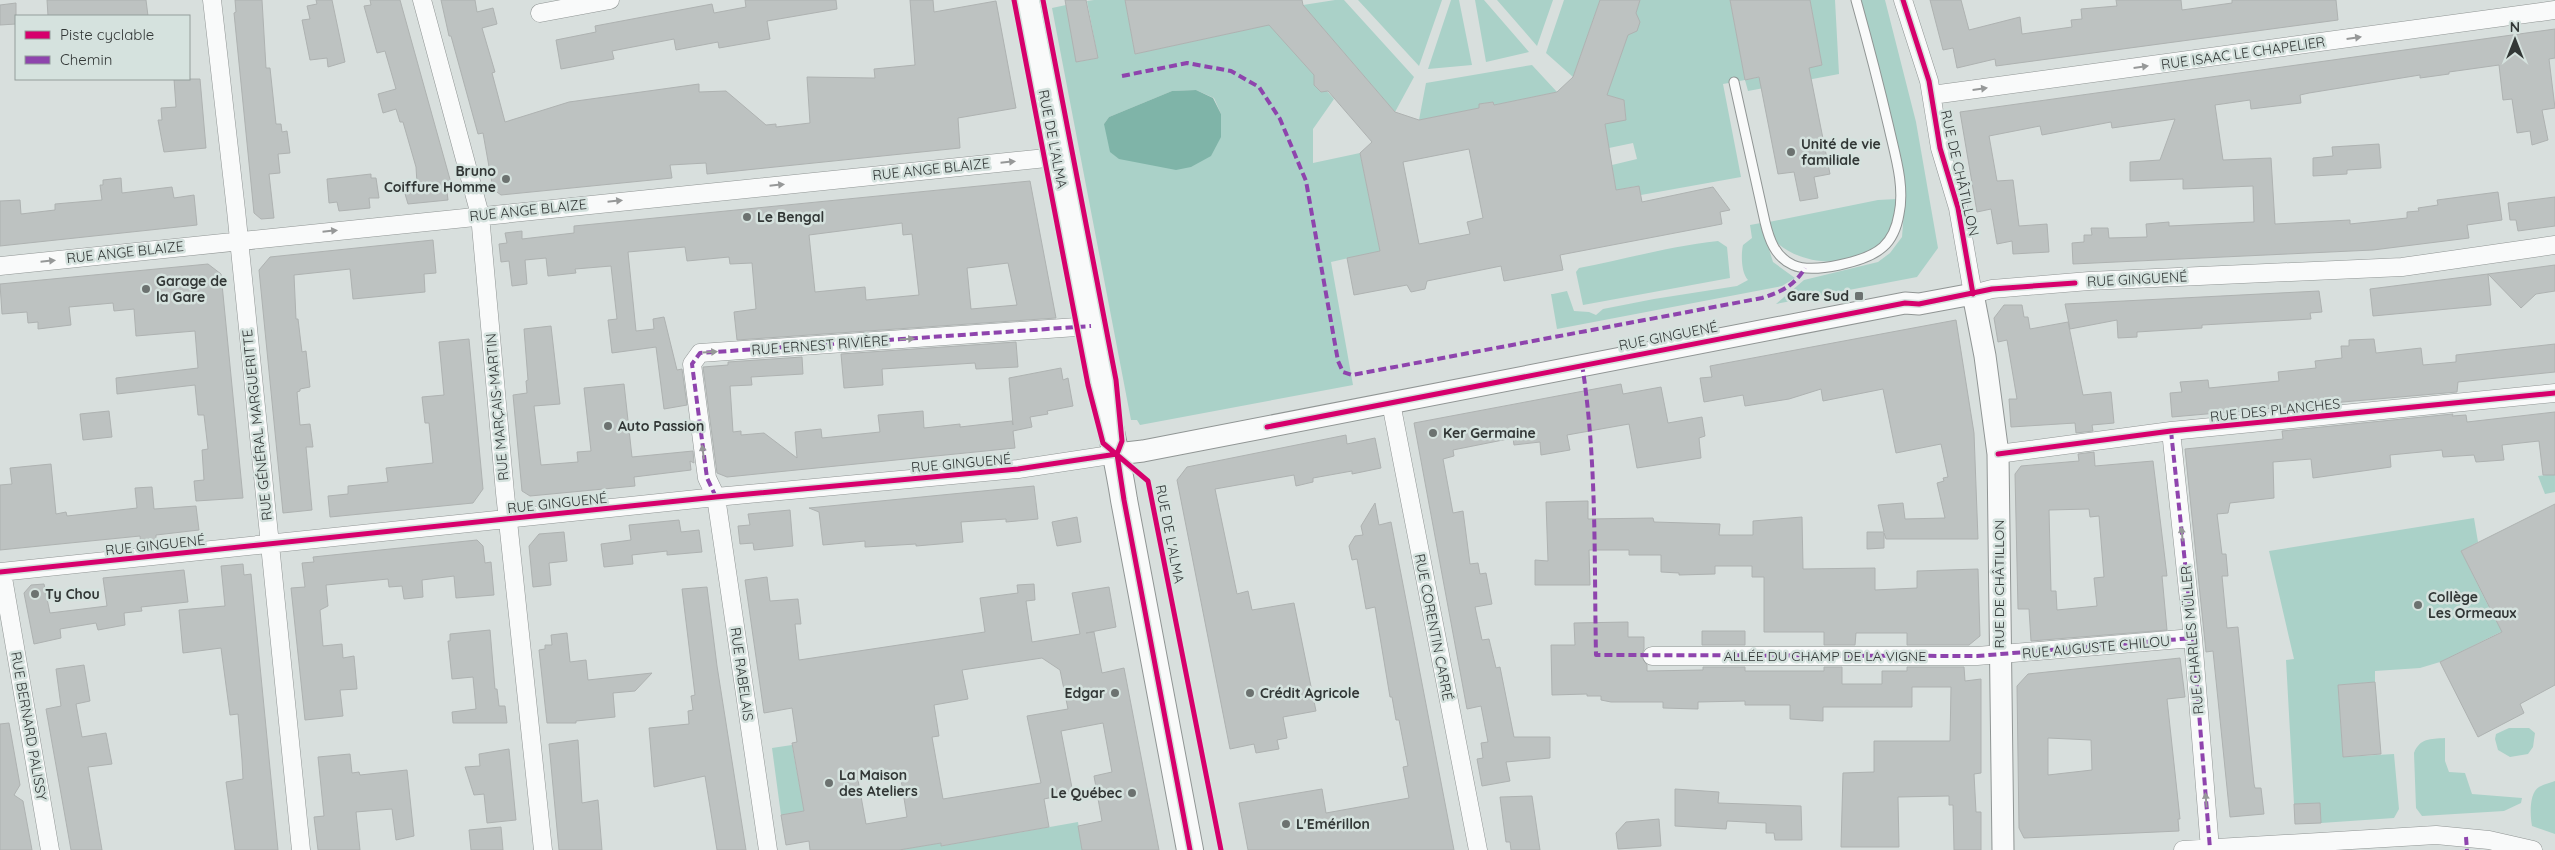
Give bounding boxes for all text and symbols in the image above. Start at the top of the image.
legend [15,15,190,80]
north arrow [2490,15,2540,65]
text: N [2510,18,2520,36]
text: Piste cyclable [60,25,154,44]
street label: RUE ISAAC LE CHAPELIER [2160,33,2326,73]
one-way arrow [2346,33,2362,41]
text: Chemin [60,50,112,69]
one-way arrow [2133,63,2149,71]
one-way arrow [1972,85,1988,93]
street label: RUE DE L'ALMA [1035,88,1071,190]
street label: RUE DE CHÂTILLON [1937,108,1983,238]
place label: Unité de vie familiale [1801,135,1881,169]
marker: Unité de vie familiale [1785,146,1797,158]
street label: RUE ANGE BLAIZE [871,154,991,184]
one-way arrow [1001,158,1017,166]
place label: Bruno Coiffure Homme [384,162,496,196]
marker: Bruno Coiffure Homme [500,173,512,185]
one-way arrow [769,181,785,189]
street label: RUE ANGE BLAIZE [468,195,588,225]
one-way arrow [608,197,624,205]
place label: Le Bengal [757,208,824,226]
marker: Le Bengal [741,211,753,223]
one-way arrow [322,227,338,235]
street label: RUE ANGE BLAIZE [65,237,185,267]
one-way arrow [41,257,57,265]
street label: RUE GINGUENÉ [2086,267,2188,291]
place label: Garage de la Gare [156,272,227,306]
marker: Garage de la Gare [140,283,152,295]
place label: Gare Sud [1787,287,1849,305]
marker: Gare Sud [1853,290,1865,302]
street label: RUE GINGUENÉ [1617,318,1719,354]
street label: RUE GÉNÉRAL MARGUERITTE [238,328,276,522]
street label: RUE ERNEST RIVIÈRE [751,331,889,359]
street label: RUE MARÇAIS-MARTIN [482,332,512,482]
one-way arrow [899,334,915,342]
one-way arrow [702,348,718,356]
street label: RUE DES PLANCHES [2209,394,2341,426]
place label: Auto Passion [618,417,704,435]
marker: Auto Passion [602,420,614,432]
place label: Ker Germaine [1443,424,1536,442]
marker: Ker Germaine [1427,427,1439,439]
one-way arrow [699,444,707,460]
street label: RUE GINGUENÉ [910,450,1012,476]
street label: RUE DE L'ALMA [1152,483,1188,585]
street label: RUE GINGUENÉ [506,489,608,517]
street label: RUE DE CHÂTILLON [1990,520,2008,648]
one-way arrow [2178,525,2186,541]
street label: RUE GINGUENÉ [104,531,206,559]
street label: RUE CORENTIN CARRÉ [1411,552,1457,702]
street label: RUE CHARLES MÜLLER [2177,565,2207,715]
place label: Ty Chou [45,585,100,603]
marker: Ty Chou [29,588,41,600]
place label: Collège Les Ormeaux [2428,588,2517,622]
marker: Collège Les Ormeaux [2412,599,2424,611]
street label: RUE RABELAIS [727,626,758,722]
street label: RUE AUGUSTE CHILOU [2021,632,2171,662]
street label: ALLÉE DU CHAMP DE LA VIGNE [1724,647,1926,665]
street label: RUE BERNARD PALISSY [7,650,51,802]
place label: Edgar [1065,684,1105,702]
place label: Crédit Agricole [1260,684,1360,702]
marker: Edgar [1109,687,1121,699]
marker: Crédit Agricole [1244,687,1256,699]
place label: La Maison des Ateliers [839,766,918,800]
marker: La Maison des Ateliers [823,777,835,789]
place label: Le Québec [1051,784,1122,802]
marker: Le Québec [1126,787,1138,799]
one-way arrow [2201,792,2209,808]
place label: L'Emérillon [1296,815,1370,833]
marker: L'Emérillon [1280,818,1292,830]

